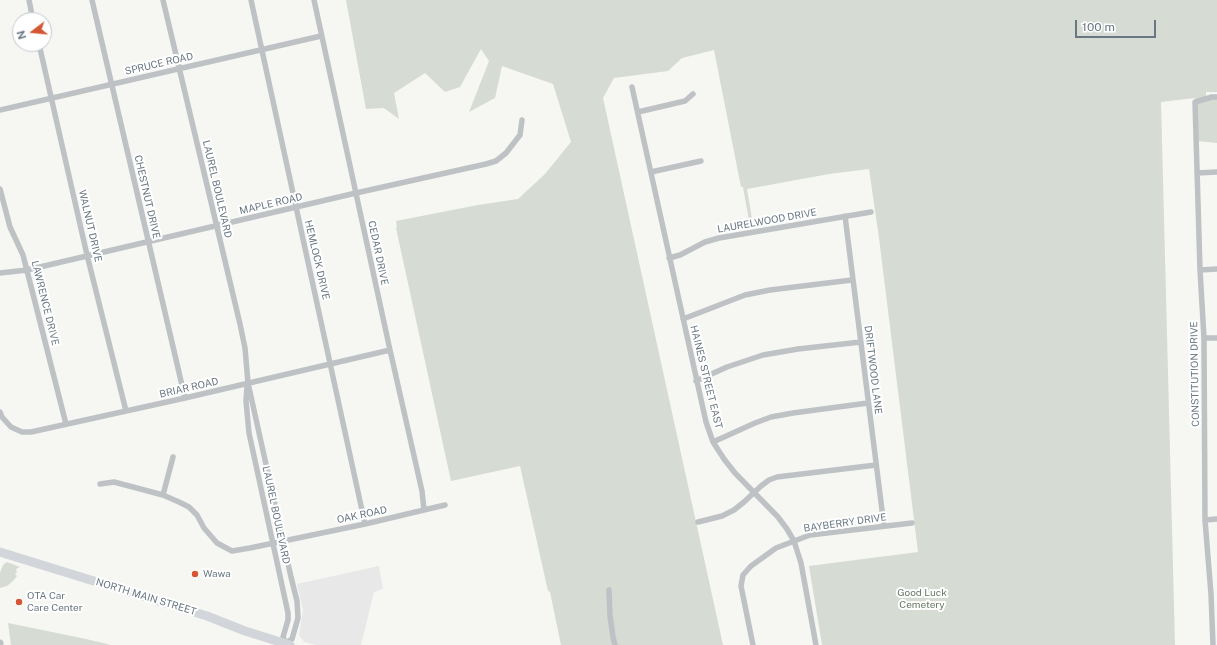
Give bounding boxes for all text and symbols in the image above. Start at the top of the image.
north arrow [12,12,52,52]
scale bar [1077,12,1158,38]
text: 100 m [1082,20,1115,34]
text: N [14,29,28,41]
street label: SPRUCE ROAD [124,50,194,78]
street label: LAUREL BOULEVARD [200,139,234,239]
street label: CHESTNUT DRIVE [132,154,162,240]
street label: WALNUT DRIVE [76,189,104,263]
street label: MAPLE ROAD [238,191,304,217]
street label: LAURELWOOD DRIVE [716,206,818,236]
street label: HEMLOCK DRIVE [302,219,332,301]
street label: CEDAR DRIVE [365,220,391,286]
street label: LAWRENCE DRIVE [29,259,61,347]
street label: CONSTITUTION DRIVE [1188,321,1202,427]
street label: HAINES STREET EAST [687,324,725,430]
street label: DRIFTWOOD LANE [862,325,884,415]
street label: BRIAR ROAD [158,375,220,401]
street label: LAUREL BOULEVARD [260,465,292,565]
street label: OAK ROAD [336,504,388,526]
street label: BAYBERRY DRIVE [803,511,887,535]
place label: Wawa [203,568,231,580]
marker: Wawa [190,569,200,579]
street label: NORTH MAIN STREET [94,576,198,618]
park label: Good Luck Cemetery [897,587,947,610]
place label: OTA Car Care Center [27,590,83,614]
marker: OTA Car Care Center [14,597,24,607]

